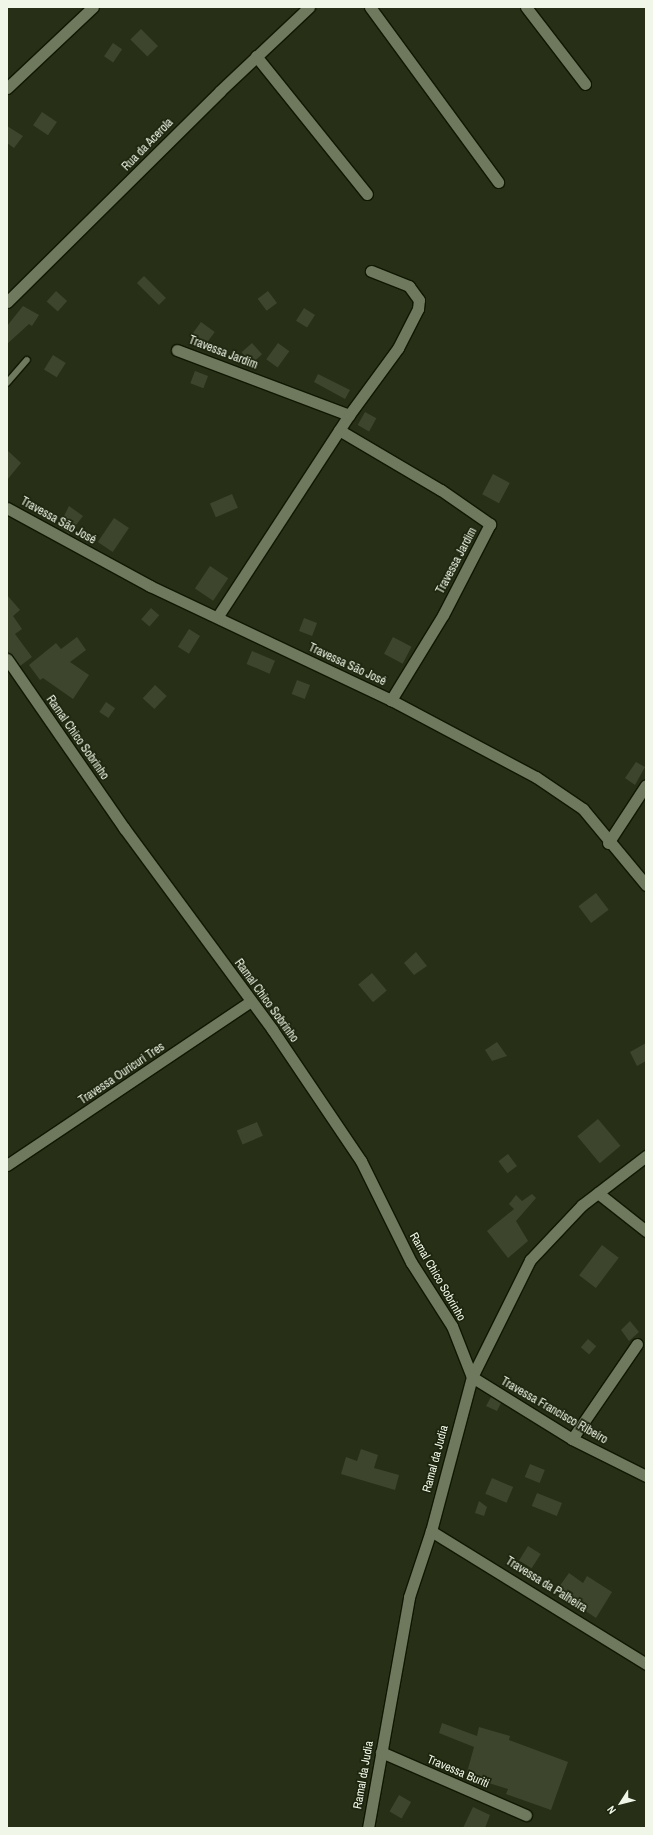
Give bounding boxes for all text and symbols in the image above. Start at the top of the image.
street label: Rua da Acerola [119,116,177,174]
street label: Travessa Jardim [186,333,260,373]
street label: Travessa São José [18,494,98,548]
street label: Travessa Jardim [434,525,480,597]
street label: Travessa São José [306,641,388,689]
street label: Ramal Chico Sobrinho [43,693,111,783]
street label: Ramal Chico Sobrinho [231,957,301,1045]
street label: Travessa Ouricuri Tres [76,1040,168,1108]
street label: Ramal Chico Sobrinho [406,1230,468,1324]
street label: Travessa Francisco Ribeiro [498,1375,610,1447]
street label: Ramal da Judia [420,1424,452,1494]
street label: Travessa da Palheira [503,1554,589,1616]
street label: Ramal da Judia [351,1740,377,1810]
street label: Travessa Buriti [425,1752,491,1792]
north arrow [601,1783,641,1823]
text: N [604,1803,619,1817]

